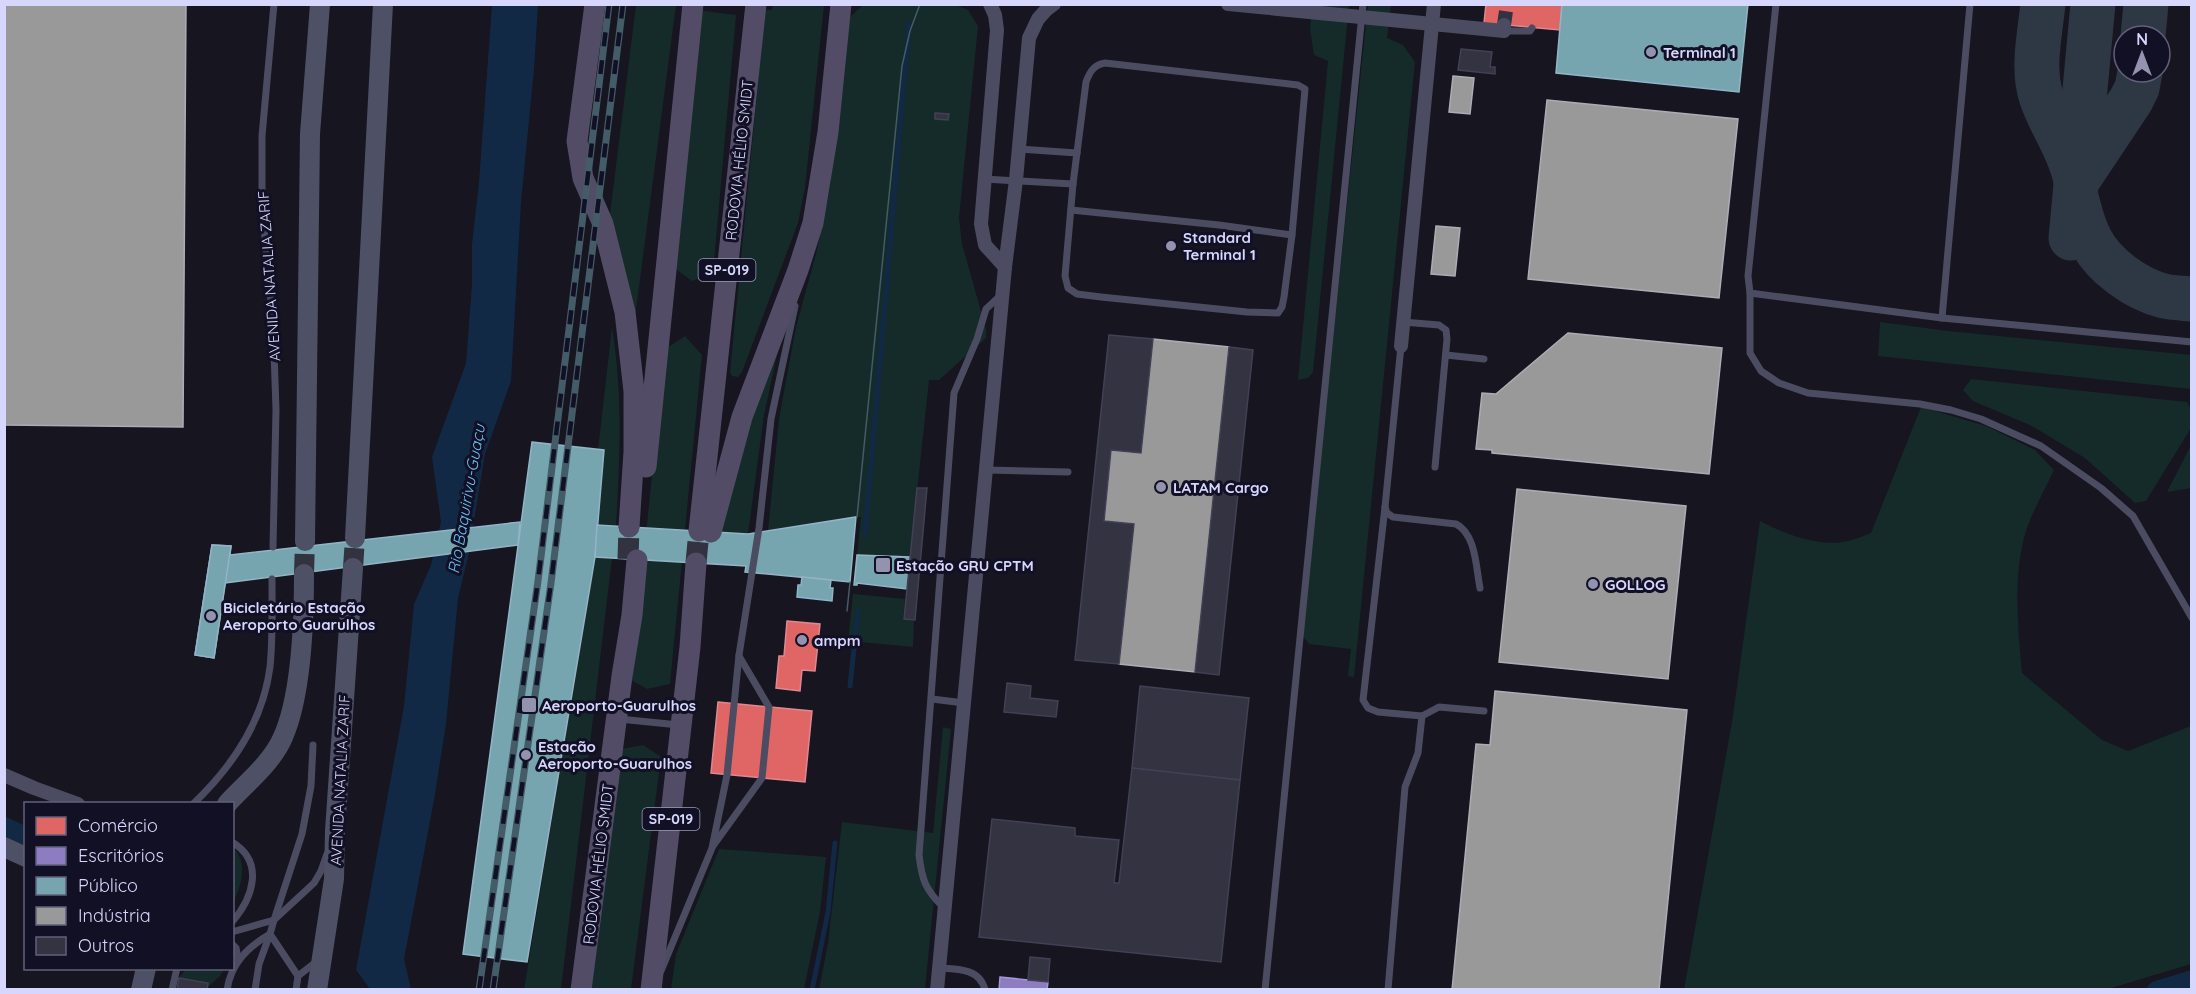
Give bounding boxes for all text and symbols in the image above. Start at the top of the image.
north arrow [2112,24,2172,84]
text: N [2136,29,2148,49]
place label: Terminal 1 [1663,43,1736,62]
marker: Terminal 1 [1644,45,1658,59]
street label: RODOVIA HÉLIO SMIDT [721,79,757,241]
street label: AVENIDA NATALIA ZARIF [254,190,284,362]
place label: Standard Terminal 1 [1183,228,1256,264]
marker: Standard Terminal 1 [1164,239,1178,253]
road number: SP-019 [698,259,756,281]
water label: Rio Baquirivu-Guaçu [443,422,489,575]
place label: LATAM Cargo [1173,478,1269,497]
marker: LATAM Cargo [1154,480,1168,494]
marker: Estação GRU CPTM [874,556,892,574]
place label: Estação GRU CPTM [896,556,1034,575]
place label: GOLLOG [1605,575,1665,594]
marker: GOLLOG [1586,577,1600,591]
place label: Bicicletário Estação Aeroporto Guarulhos [223,598,375,634]
marker: Bicicletário Estação Aeroporto Guarulhos [204,609,218,623]
place label: ampm [814,631,861,650]
marker: ampm [795,633,809,647]
street label: AVENIDA NATALIA ZARIF [326,694,354,866]
marker: Aeroporto-Guarulhos [520,696,538,714]
place label: Aeroporto-Guarulhos [542,696,696,715]
place label: Estação Aeroporto-Guarulhos [538,737,692,773]
marker: Estação Aeroporto-Guarulhos [519,748,533,762]
street label: RODOVIA HÉLIO SMIDT [579,783,617,945]
legend [24,802,234,970]
road number: SP-019 [642,808,700,830]
text: Comércio [78,814,158,837]
text: Escritórios [78,844,164,867]
text: Público [78,874,138,897]
text: Indústria [78,904,151,927]
text: Outros [78,934,134,957]

